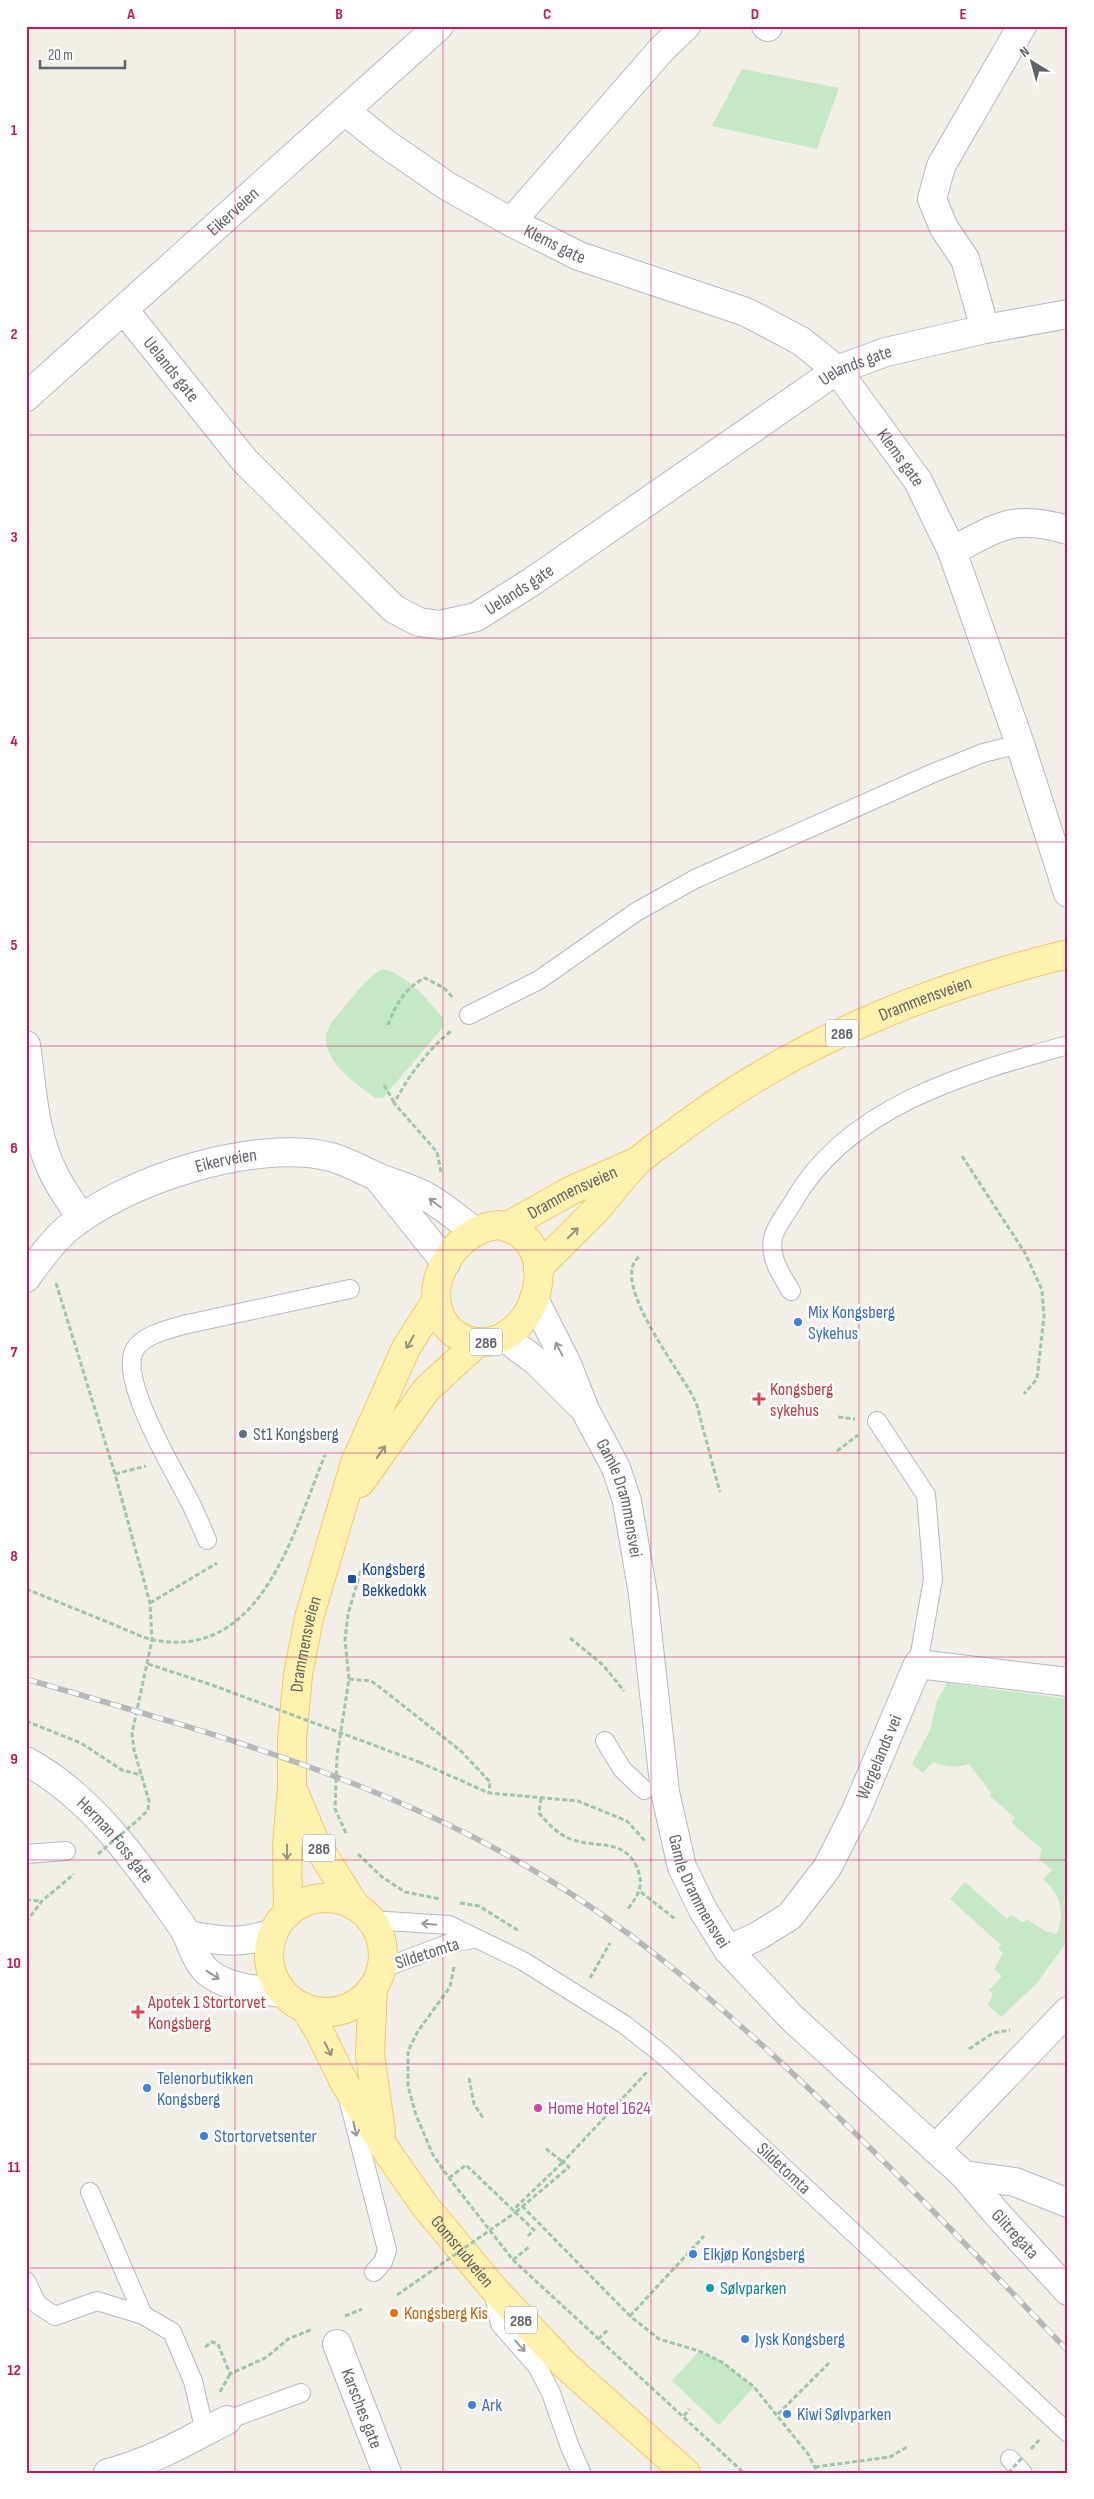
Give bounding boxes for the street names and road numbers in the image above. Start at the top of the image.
street label: Eikerveien [203,183,263,240]
street label: Klems gate [520,220,588,268]
street label: Uelands gate [139,333,204,406]
street label: Uelands gate [815,341,894,390]
street label: Klems gate [872,425,929,489]
street label: Uelands gate [481,560,558,620]
street label: Drammensveien [875,972,974,1026]
road number: 286 [826,1020,858,1046]
street label: Eikerveien [193,1144,258,1177]
street label: Drammensveien [524,1161,621,1224]
road number: 286 [470,1328,502,1355]
street label: Gamle Drammensvei [591,1435,647,1559]
street label: Drammensveien [286,1594,326,1693]
street label: Wergelands vei [852,1712,906,1803]
street label: Herman Foss gate [72,1793,158,1887]
street label: Gamle Drammensvei [664,1833,734,1952]
road number: 286 [303,1835,335,1862]
street label: Sildetomta [393,1933,462,1974]
street label: Sildetomta [752,2138,815,2199]
street label: Glitregata [987,2205,1043,2263]
street label: Gomsrudveien [426,2211,498,2292]
road number: 286 [505,2306,537,2334]
street label: Karsches gate [336,2365,387,2452]

